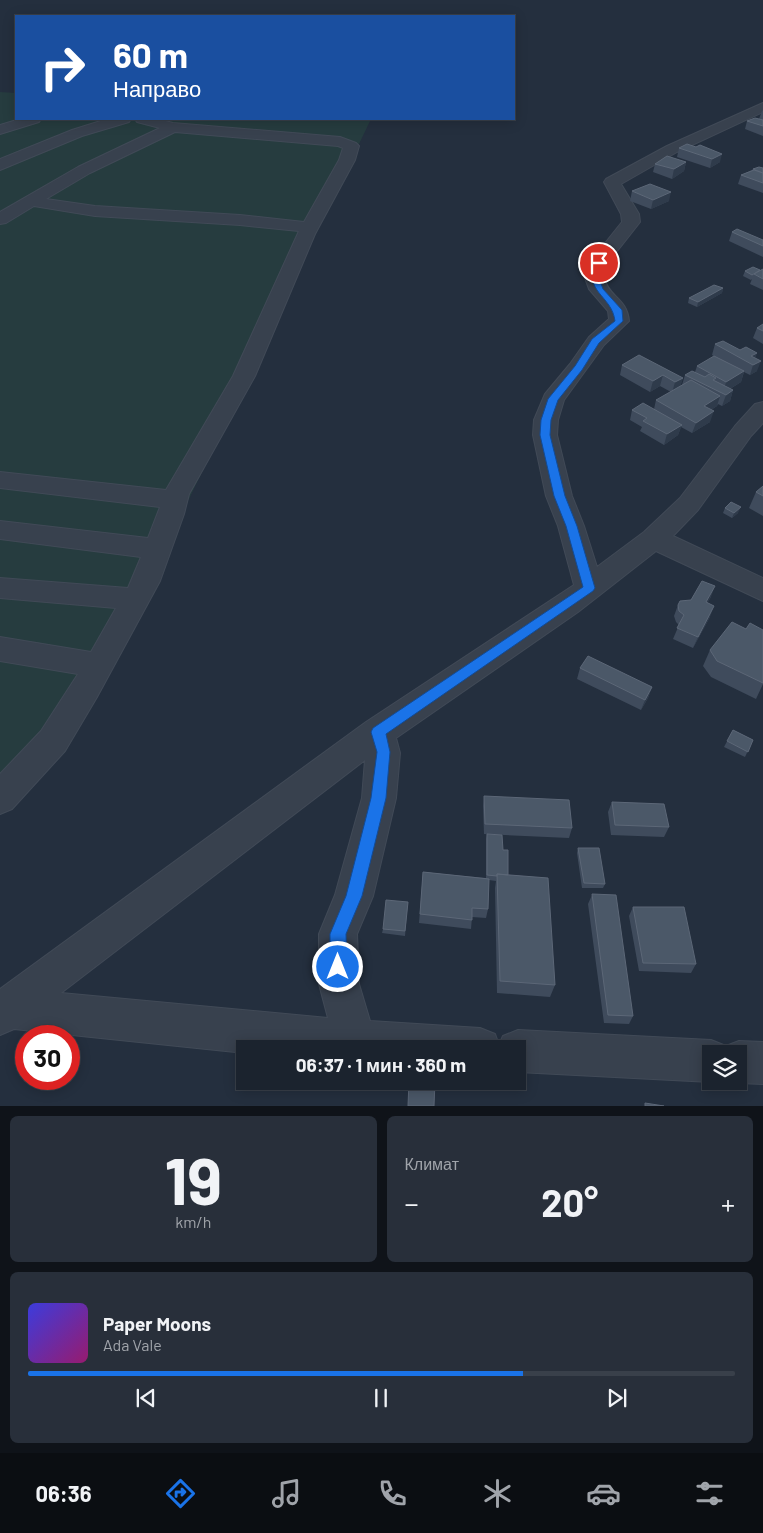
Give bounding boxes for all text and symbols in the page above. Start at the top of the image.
text: 60 m [113,33,188,75]
icon: right [30,35,95,100]
text: Направо [113,75,201,101]
pin [578,242,620,284]
icon: arrive [585,249,613,277]
position arrow [311,940,363,992]
speed limit sign: 30 [15,1025,80,1090]
map controls [702,1045,747,1090]
button: layers [702,1045,747,1090]
text: 06:37 · 1 мин · 360 m [296,1053,466,1076]
text: 19 [164,1140,222,1218]
text: Климат [405,1154,459,1173]
text: 20° [541,1179,598,1225]
text: − [405,1186,419,1220]
text: + [721,1186,735,1220]
text: km/h [175,1212,211,1231]
text: Paper Moons [103,1312,211,1335]
text: Ada Vale [103,1335,162,1354]
icon: previous [132,1384,160,1412]
icon: pause [367,1384,395,1412]
icon: next [603,1384,631,1412]
icon: directions [163,1476,198,1511]
icon: music [269,1476,304,1511]
icon: phone [375,1476,410,1511]
icon: climate [480,1476,515,1511]
icon: car [586,1476,621,1511]
icon: filters [692,1476,727,1511]
text: 06:36 [35,1480,92,1506]

